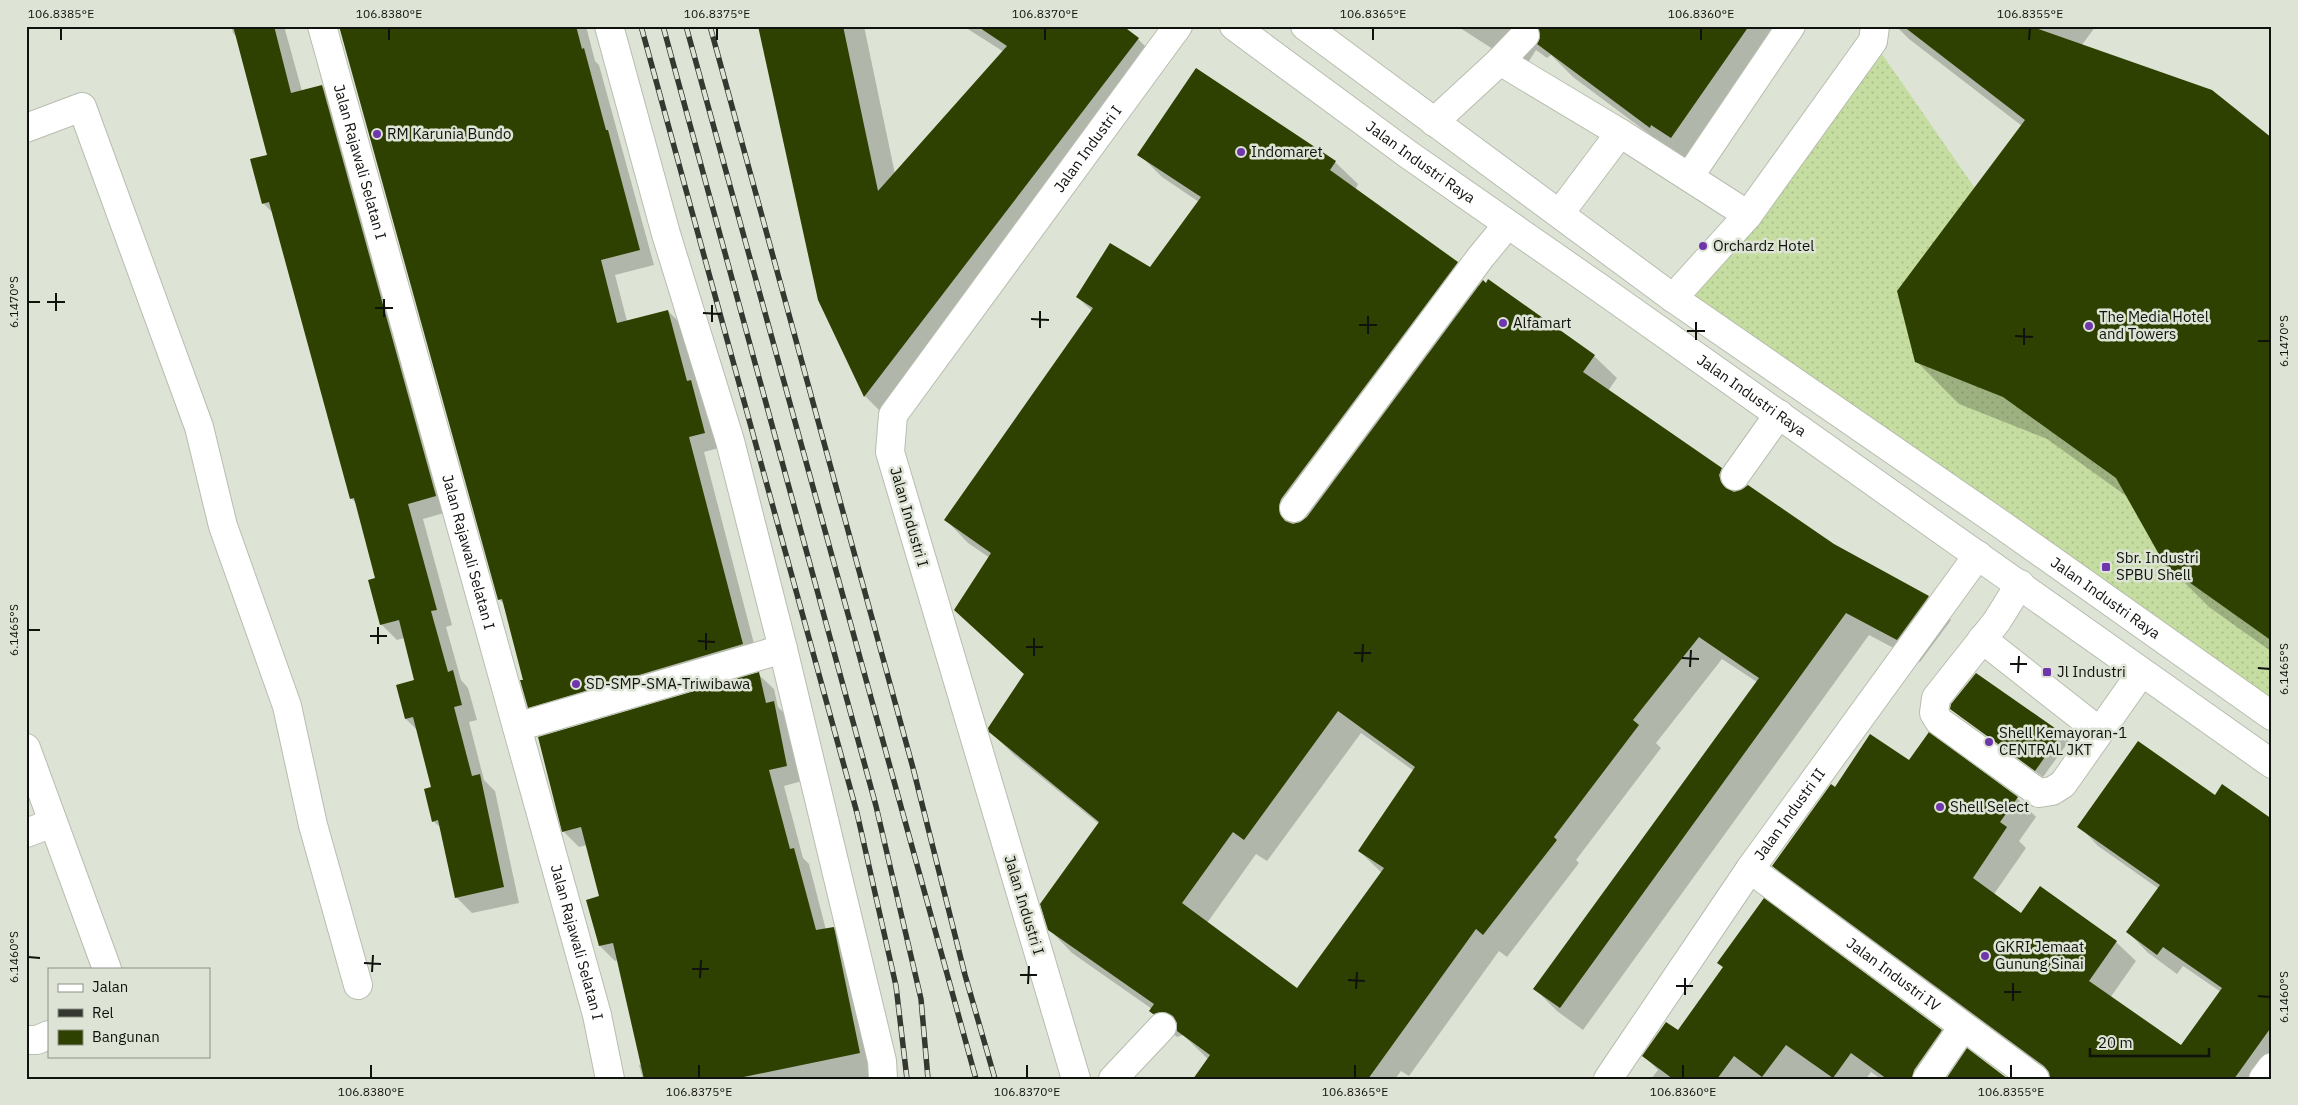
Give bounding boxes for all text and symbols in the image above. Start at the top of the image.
text: 106.8385°E [28,6,94,21]
text: 106.8380°E [356,6,422,21]
text: 106.8375°E [684,6,750,21]
text: 106.8370°E [1012,6,1078,21]
text: 106.8365°E [1340,6,1406,21]
text: 106.8360°E [1668,6,1734,21]
text: 106.8355°E [1997,6,2063,21]
street label: Jalan Rajawali Selatan I [330,82,391,241]
street label: Jalan Industri I [1049,101,1126,196]
street label: Jalan Industri Raya [1362,117,1479,207]
place label: RM Karunia Bundo [387,124,511,143]
marker: RM Karunia Bundo [371,128,383,140]
place label: Indomaret [1251,142,1323,161]
marker: Indomaret [1235,146,1247,158]
place label: Orchardz Hotel [1713,236,1814,255]
marker: Orchardz Hotel [1697,240,1709,252]
text: 6.1470°S [6,276,21,328]
place label: The Media Hotel and Towers [2099,307,2209,343]
place label: Alfamart [1513,313,1572,332]
text: 6.1470°S [2276,315,2291,367]
marker: Alfamart [1497,317,1509,329]
marker: The Media Hotel and Towers [2083,320,2095,332]
street label: Jalan Industri Raya [1694,350,1810,440]
street label: Jalan Industri I [886,465,933,569]
street label: Jalan Rajawali Selatan I [438,472,499,632]
place label: Sbr. Industri SPBU Shell [2116,548,2199,584]
street label: Jalan Industri Raya [2047,553,2164,643]
marker: Sbr. Industri SPBU Shell [2100,561,2112,573]
text: 6.1465°S [6,604,21,656]
text: 6.1465°S [2276,643,2291,695]
place label: Jl Industri [2057,662,2126,681]
marker: Jl Industri [2041,666,2053,678]
place label: SD-SMP-SMA-Triwibawa [586,674,750,693]
marker: SD-SMP-SMA-Triwibawa [570,678,582,690]
place label: Shell Kemayoran-1 CENTRAL JKT [1999,723,2127,759]
marker: Shell Kemayoran-1 CENTRAL JKT [1983,736,1995,748]
street label: Jalan Industri II [1750,764,1829,864]
place label: Shell Select [1950,797,2029,816]
marker: Shell Select [1934,801,1946,813]
street label: Jalan Industri I [1000,853,1049,957]
street label: Jalan Rajawali Selatan I [547,862,608,1021]
text: 6.1460°S [6,931,21,983]
street label: Jalan Industri IV [1843,933,1944,1015]
place label: GKRI Jemaat Gunung Sinai [1995,937,2084,973]
marker: GKRI Jemaat Gunung Sinai [1979,950,1991,962]
legend [48,968,210,1058]
text: 6.1460°S [2276,971,2291,1023]
text: Jalan [92,977,128,996]
text: Rel [92,1003,114,1022]
scale bar [2090,1025,2209,1057]
text: Bangunan [92,1027,160,1046]
text: 20 m [2098,1033,2133,1052]
text: 106.8380°E [338,1084,404,1099]
text: 106.8375°E [666,1084,732,1099]
text: 106.8370°E [994,1084,1060,1099]
text: 106.8365°E [1322,1084,1388,1099]
text: 106.8360°E [1650,1084,1716,1099]
text: 106.8355°E [1978,1084,2044,1099]

